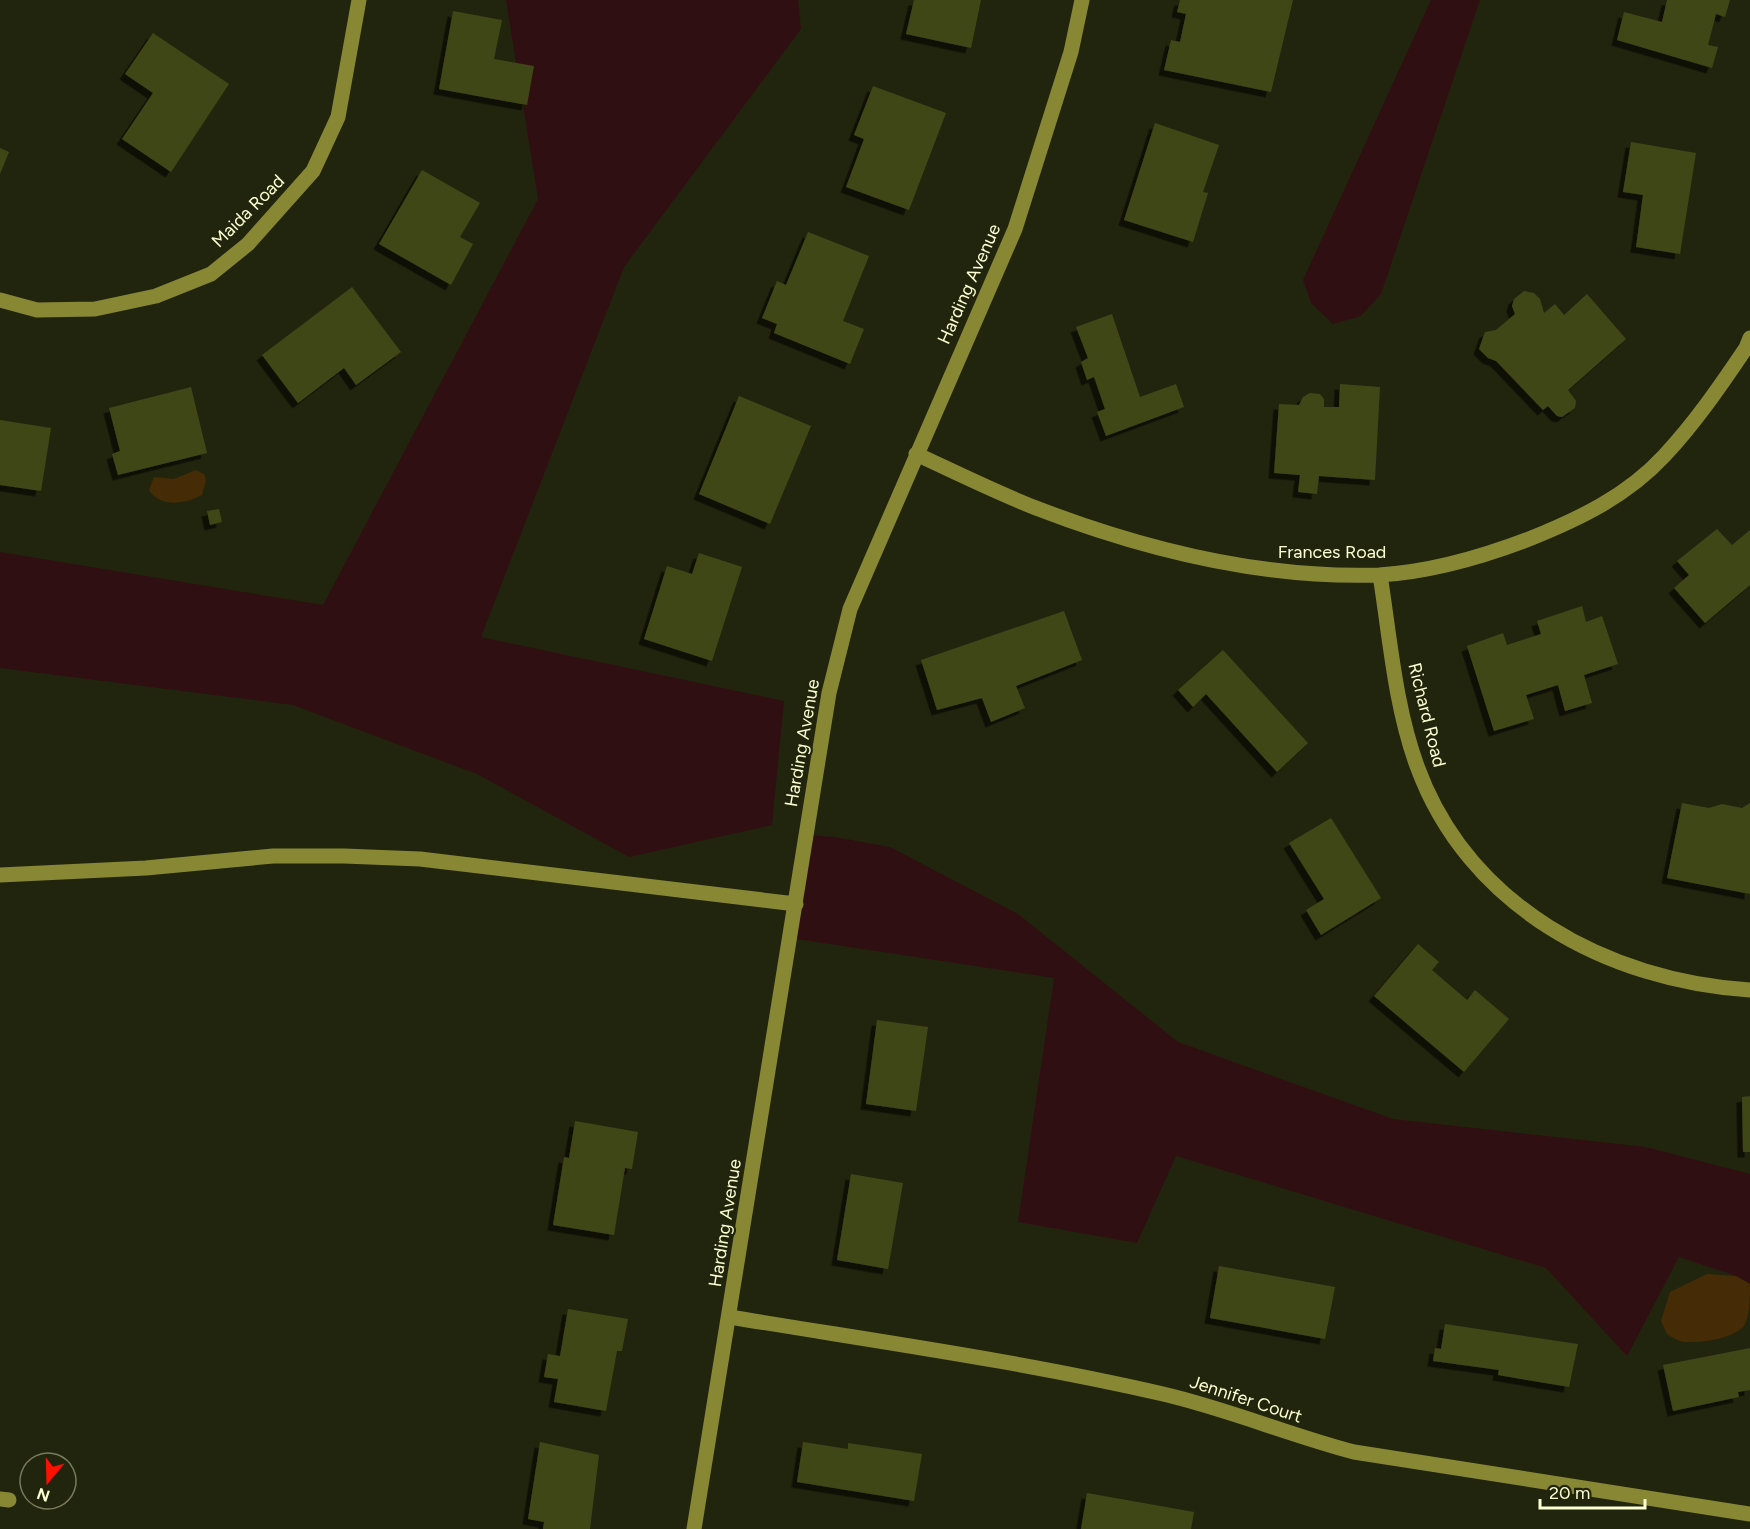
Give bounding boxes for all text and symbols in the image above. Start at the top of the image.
street label: Maida Road [207,170,289,252]
street label: Harding Avenue [933,220,1005,348]
street label: Frances Road [1278,541,1386,563]
street label: Richard Road [1403,660,1451,770]
street label: Harding Avenue [780,677,824,809]
street label: Harding Avenue [704,1157,746,1289]
street label: Jennifer Court [1187,1371,1305,1428]
north arrow [18,1451,78,1511]
scale bar [1540,1472,1645,1510]
text: 20 m [1549,1482,1590,1504]
text: N [34,1484,52,1506]

